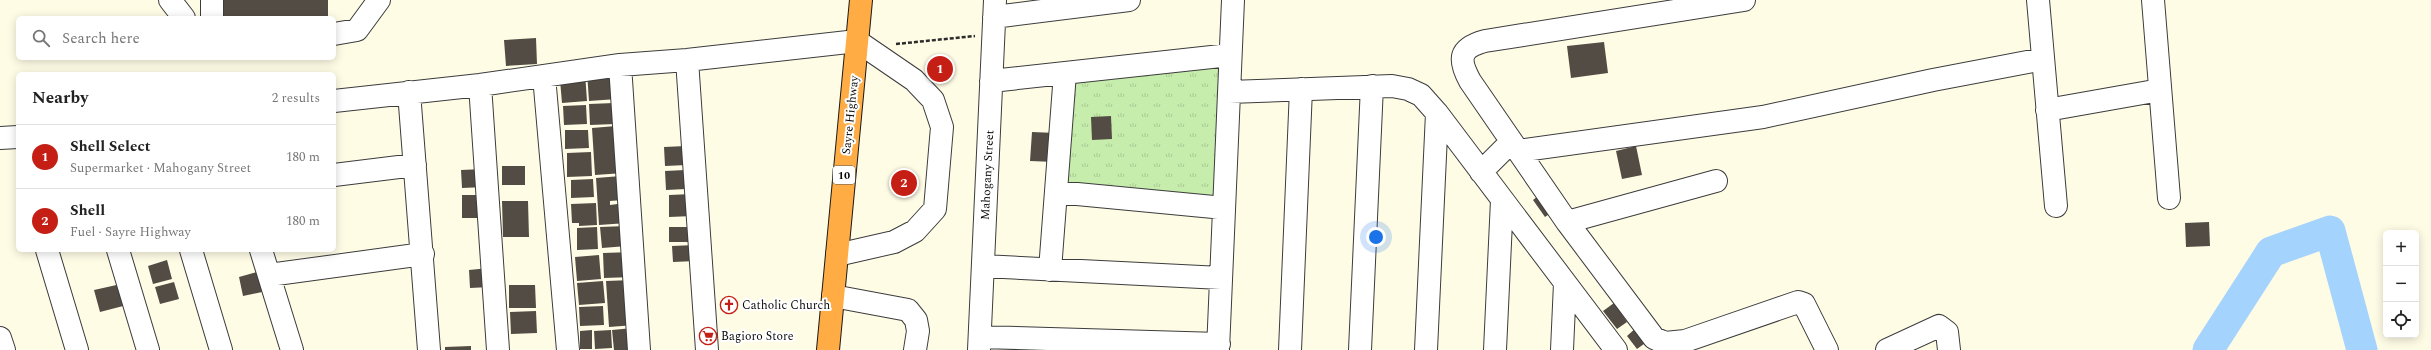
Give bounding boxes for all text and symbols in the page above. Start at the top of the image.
search box [16,16,336,60]
icon: search [30,27,52,49]
text: Search here [62,27,140,50]
pin: 1 [927,54,953,84]
street label: Sayre Highway [837,73,864,155]
text: Nearby [32,85,88,111]
text: 2 results [272,88,320,108]
street label: Mahogany Street [976,129,999,221]
text: Shell Select [70,135,151,158]
text: 1 [41,147,49,167]
text: 180 m [286,147,320,167]
text: Supermarket · Mahogany Street [70,158,251,178]
road number: 10 [833,166,855,184]
pin: 2 [891,168,917,198]
text: Shell [70,199,105,222]
text: 2 [41,211,49,231]
text: 180 m [286,211,320,231]
text: Fuel · Sayre Highway [70,222,191,242]
your location [1366,227,1386,247]
map controls [2383,230,2419,338]
button: + [2383,230,2419,266]
button: − [2383,266,2419,302]
church icon: Catholic Church [719,295,739,315]
place label: Catholic Church [742,296,830,315]
button: locate [2383,302,2419,338]
supermarket icon: Bagioro Store [698,326,718,346]
place label: Bagioro Store [721,327,794,346]

